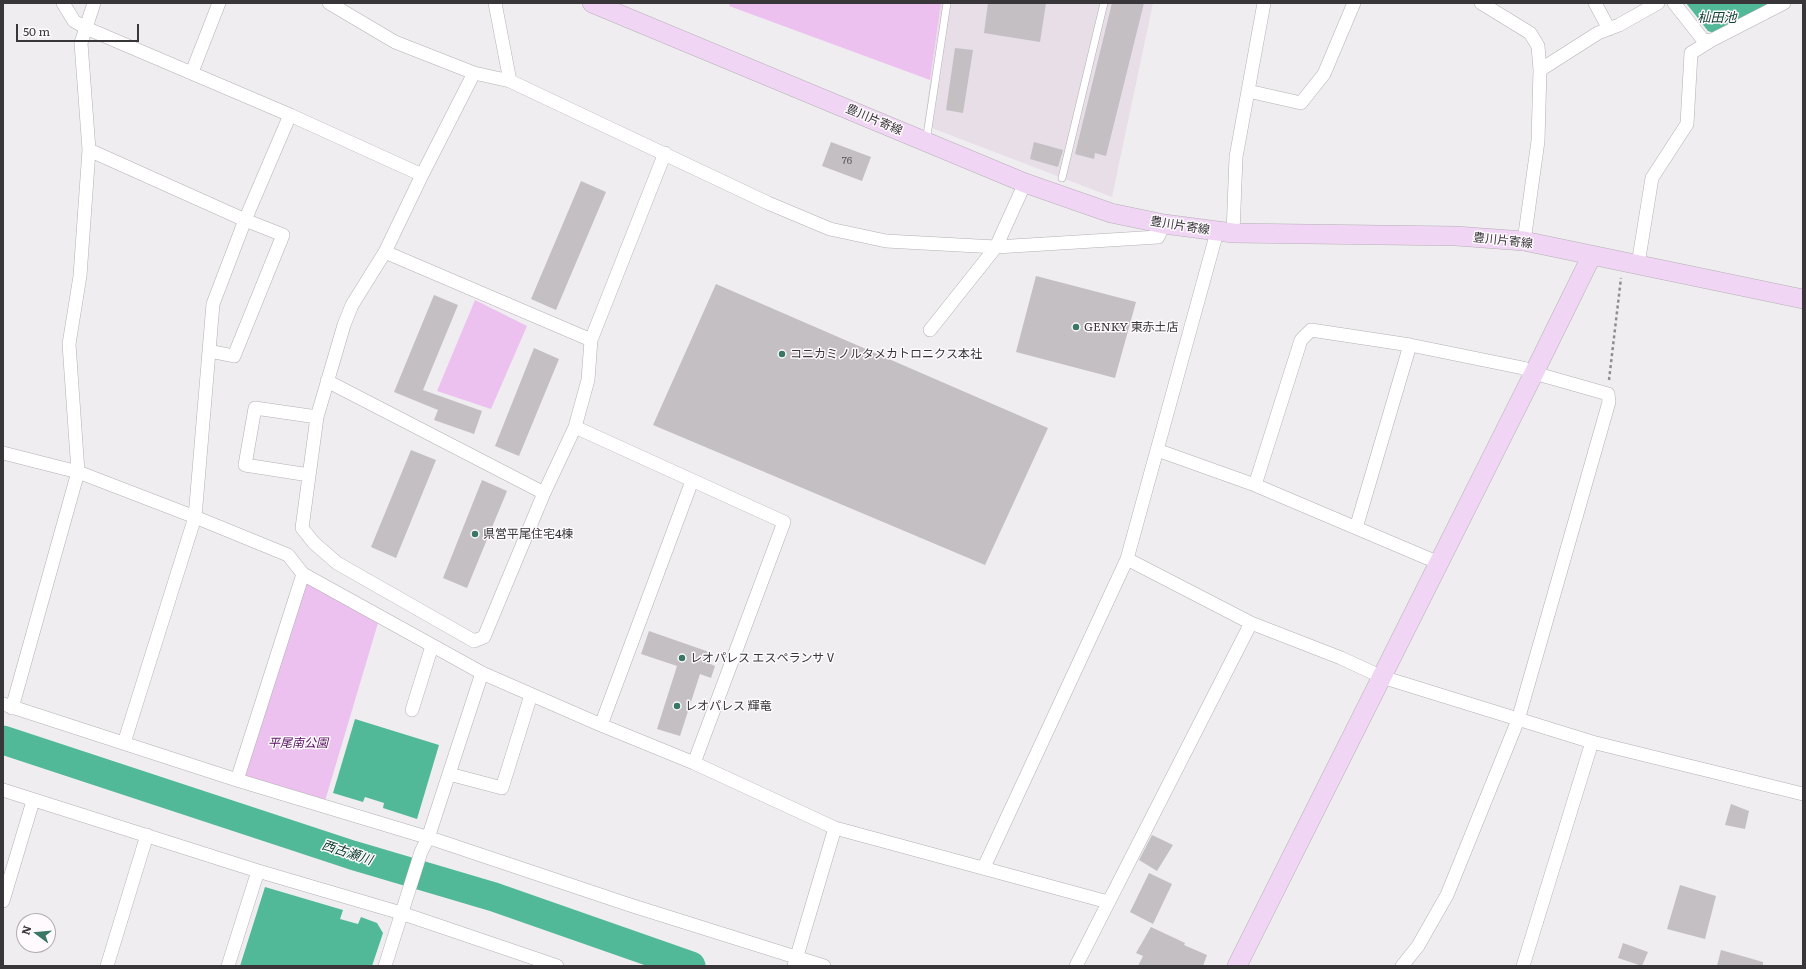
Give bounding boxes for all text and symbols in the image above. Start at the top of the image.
water label: 杣田池 [1698,10,1736,26]
scale bar [18,16,141,42]
text: 50 m [23,22,50,40]
street label: 豊川片寄線 [844,102,904,138]
house number: 76 [842,155,852,167]
street label: 豊川片寄線 [1149,214,1211,238]
street label: 豊川片寄線 [1472,231,1534,251]
place label: GENKY 東赤土店 [1084,320,1178,334]
marker: GENKY 東赤土店 [1071,322,1081,332]
place label: コニカミノルタメカトロニクス本社 [790,347,982,361]
marker: コニカミノルタメカトロニクス本社 [777,349,787,359]
place label: 県営平尾住宅4棟 [483,527,574,541]
marker: 県営平尾住宅4棟 [470,529,480,539]
place label: レオパレス エスペランサⅤ [690,651,836,665]
marker: レオパレス エスペランサⅤ [677,653,687,663]
place label: レオパレス 輝竜 [685,699,771,713]
marker: レオパレス 輝竜 [672,701,682,711]
park label: 平尾南公園 [268,736,328,750]
water label: 西古瀬川 [320,838,374,868]
north arrow [16,913,56,953]
text: N [16,923,34,937]

